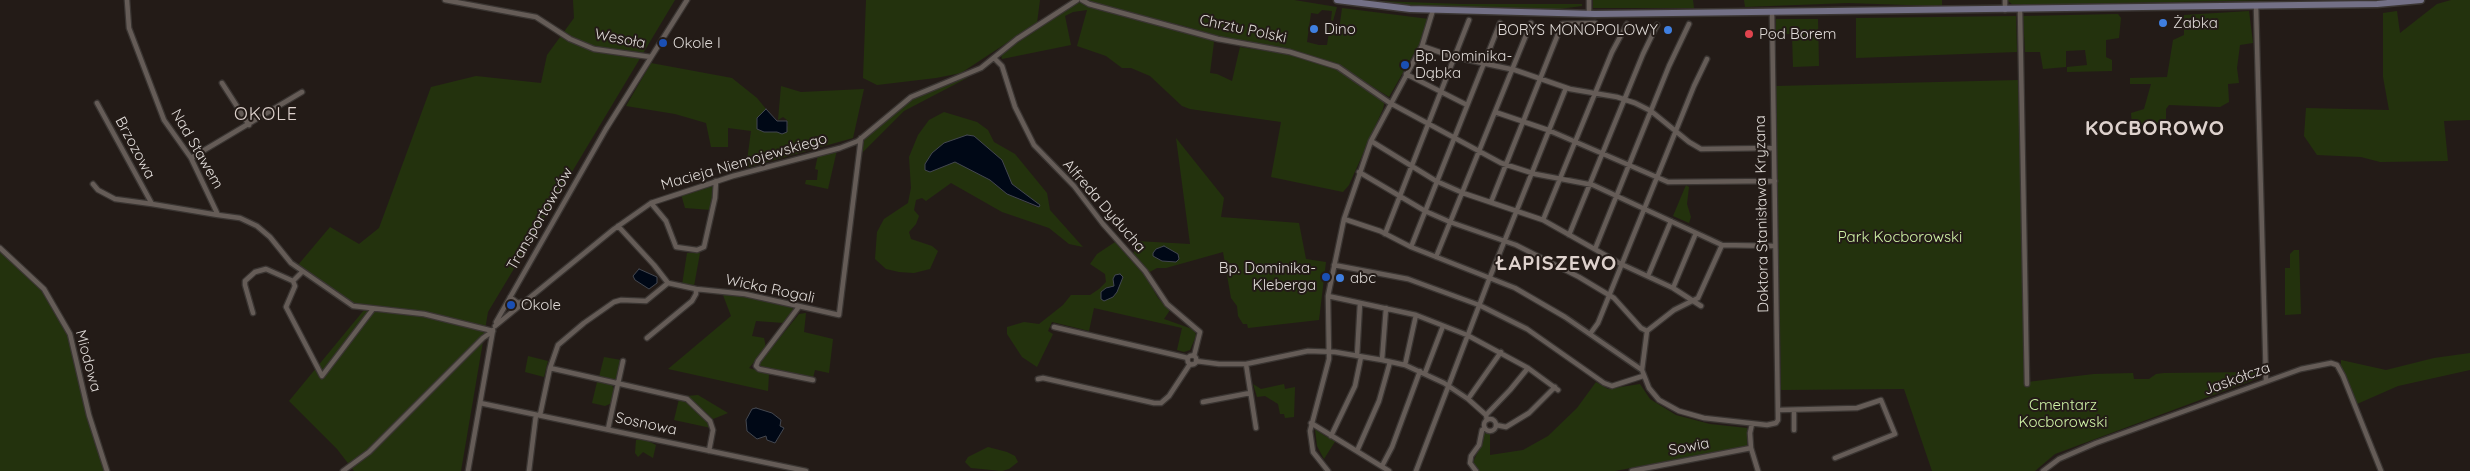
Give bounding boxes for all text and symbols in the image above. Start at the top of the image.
street label: Chrztu Polski [1198,11,1288,47]
place label: Żabka [2173,14,2218,32]
marker: Żabka [2157,17,2169,29]
place label: Dino [1324,20,1356,38]
place label: BORYS MONOPOLOWY [1498,21,1658,39]
marker: Dino [1308,23,1320,35]
marker: BORYS MONOPOLOWY [1662,24,1674,36]
street label: Wesoła [593,25,647,53]
place label: Pod Borem [1759,25,1836,43]
marker: Pod Borem [1743,28,1755,40]
place label: Okole I [673,34,721,52]
marker: Okole I [657,37,669,49]
place label: Bp. Dominika- Dąbka [1415,47,1512,82]
marker: Bp. Dominika- Dąbka [1399,59,1411,71]
district label: OKOLE [233,104,299,126]
street label: Nad Stawem [167,106,227,192]
street label: Brzozowa [111,114,159,182]
street label: Doktora Stanisława Kryzana [1751,115,1773,313]
district label: KOCBOROWO [2084,117,2226,141]
street label: Macieja Niemojewskiego [659,130,829,194]
street label: Alfreda Dyducha [1059,156,1149,256]
street label: Transportowców [503,164,577,274]
park label: Park Kocborowski [1838,228,1962,246]
district label: ŁAPISZEWO [1494,252,1618,276]
place label: Bp. Dominika- Kleberga [1219,259,1316,294]
place label: abc [1350,269,1376,287]
street label: Wicka Rogali [724,271,816,307]
marker: Bp. Dominika- Kleberga [1320,271,1332,283]
marker: abc [1334,272,1346,284]
place label: Okole [521,296,561,314]
marker: Okole [505,299,517,311]
street label: Miodowa [71,328,105,394]
street label: Jaskółcza [2201,359,2273,399]
park label: Cmentarz Kocborowski [2019,396,2107,431]
street label: Sosnowa [613,409,679,439]
street label: Sowia [1667,434,1711,460]

